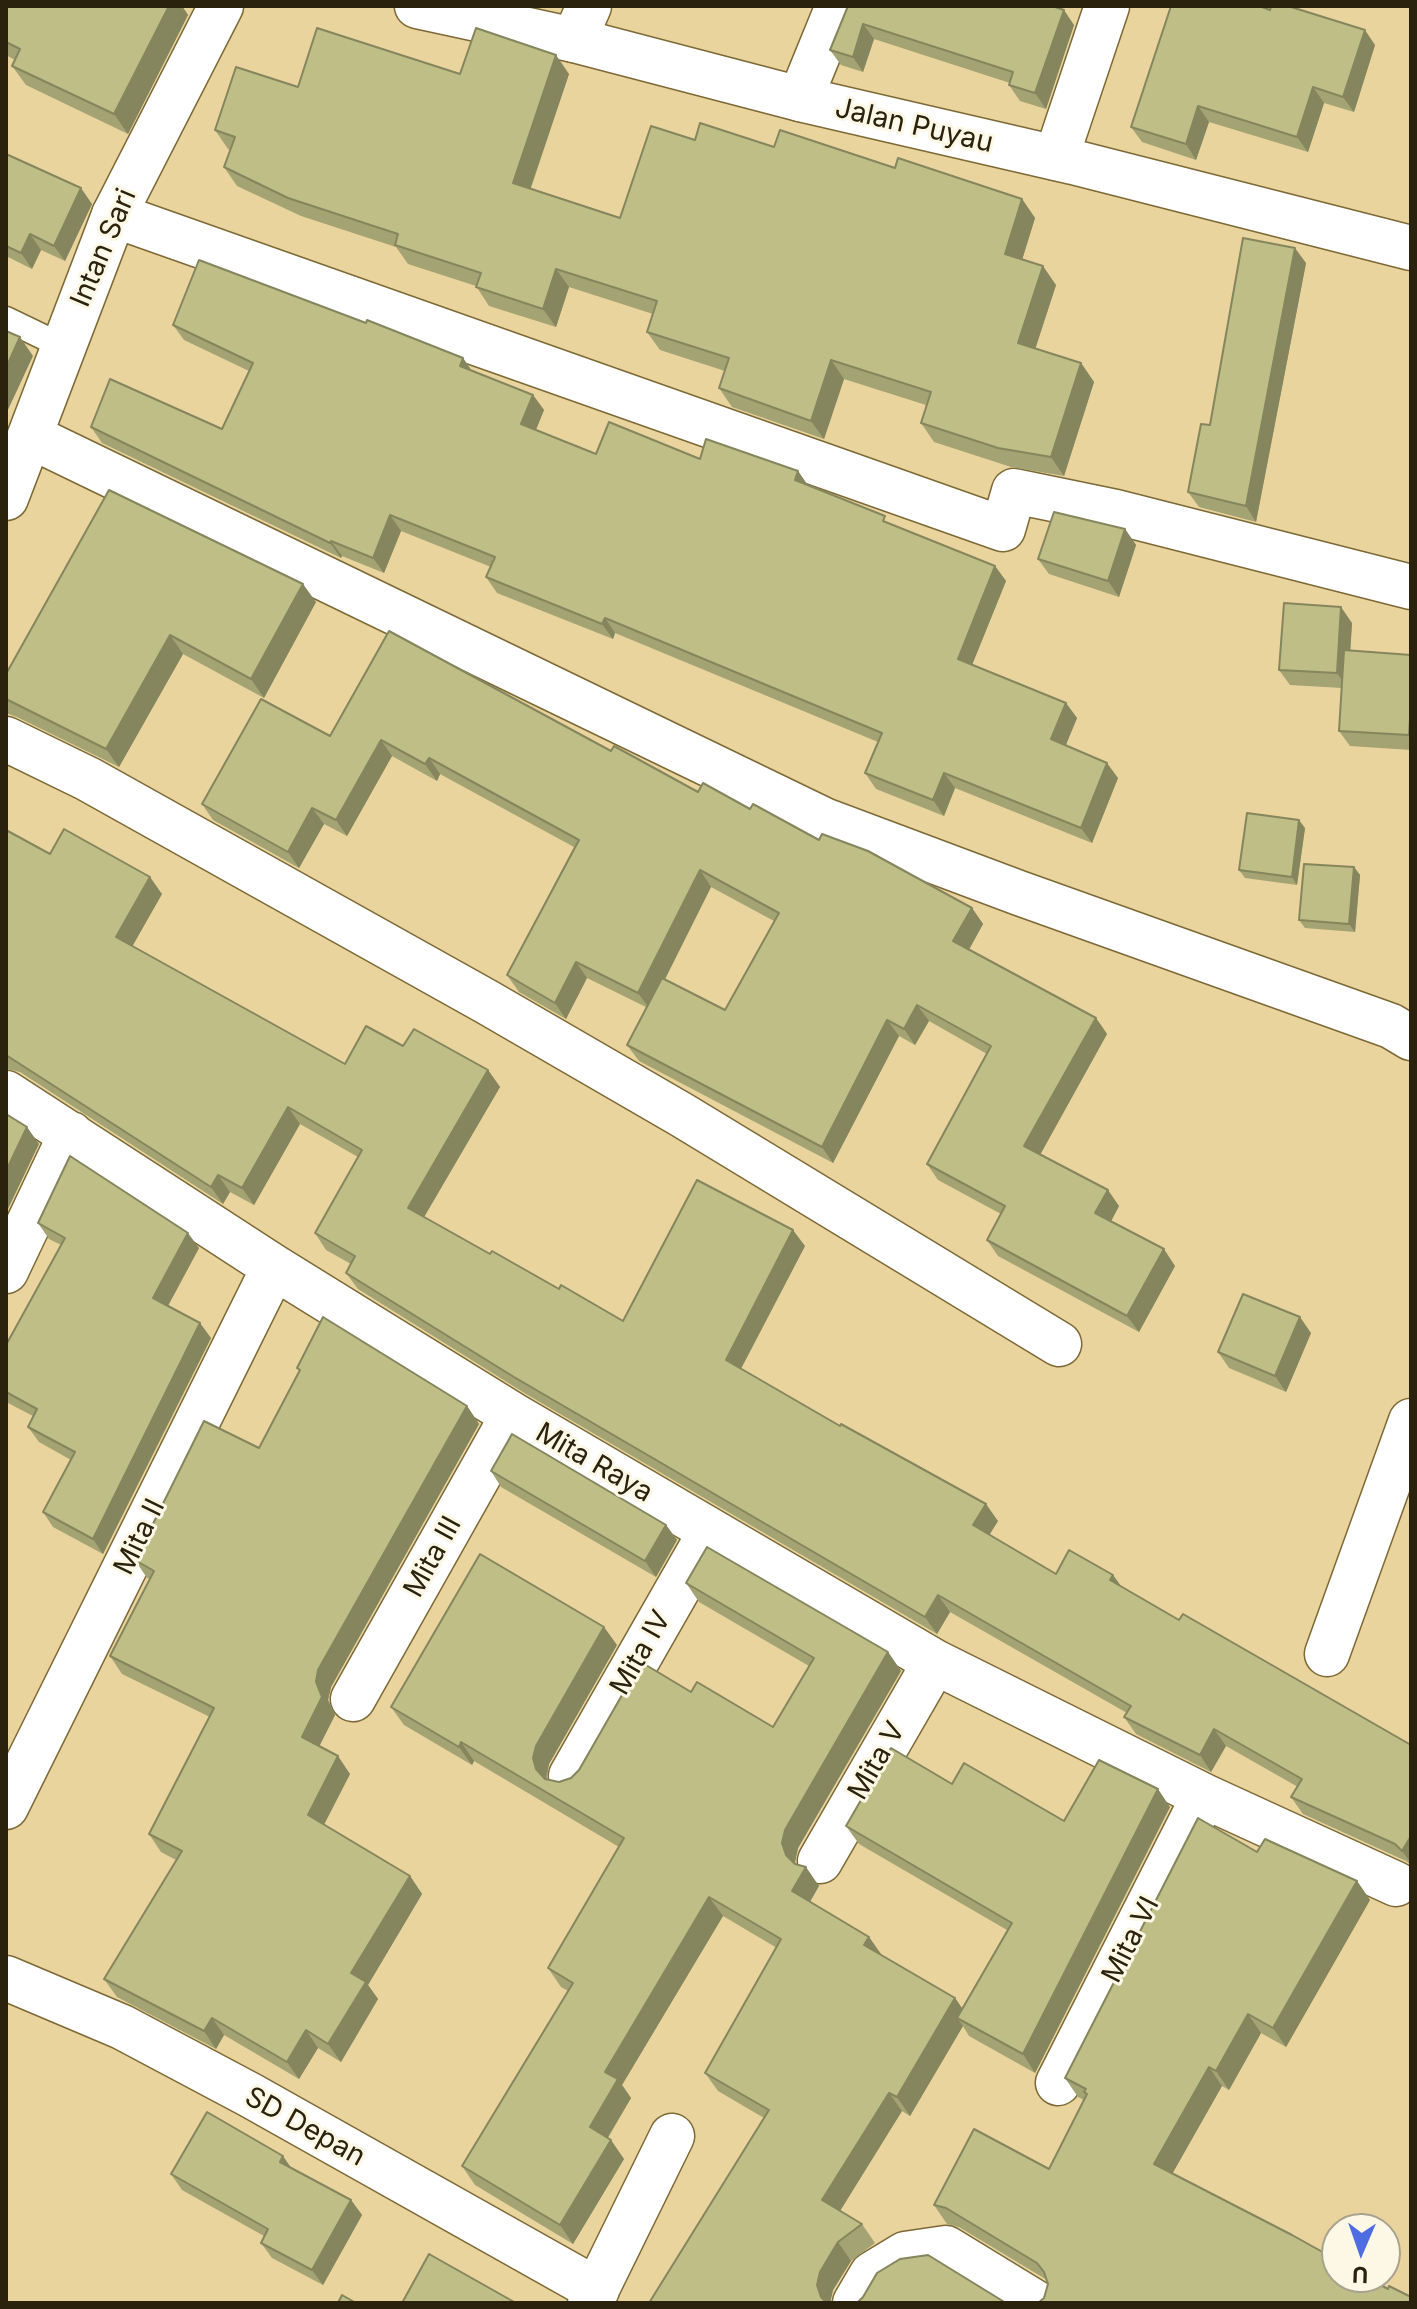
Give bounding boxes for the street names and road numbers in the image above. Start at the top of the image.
street label: Jalan Puyau [832,92,996,160]
street label: Intan Sari [64,184,144,312]
street label: Mita Raya [530,1416,658,1510]
street label: Mita II [107,1494,173,1580]
street label: Mita III [397,1511,469,1603]
street label: Mita IV [603,1605,679,1701]
street label: Mita V [841,1716,913,1806]
street label: Mita VI [1095,1891,1167,1989]
street label: SD Depan [239,2080,371,2174]

